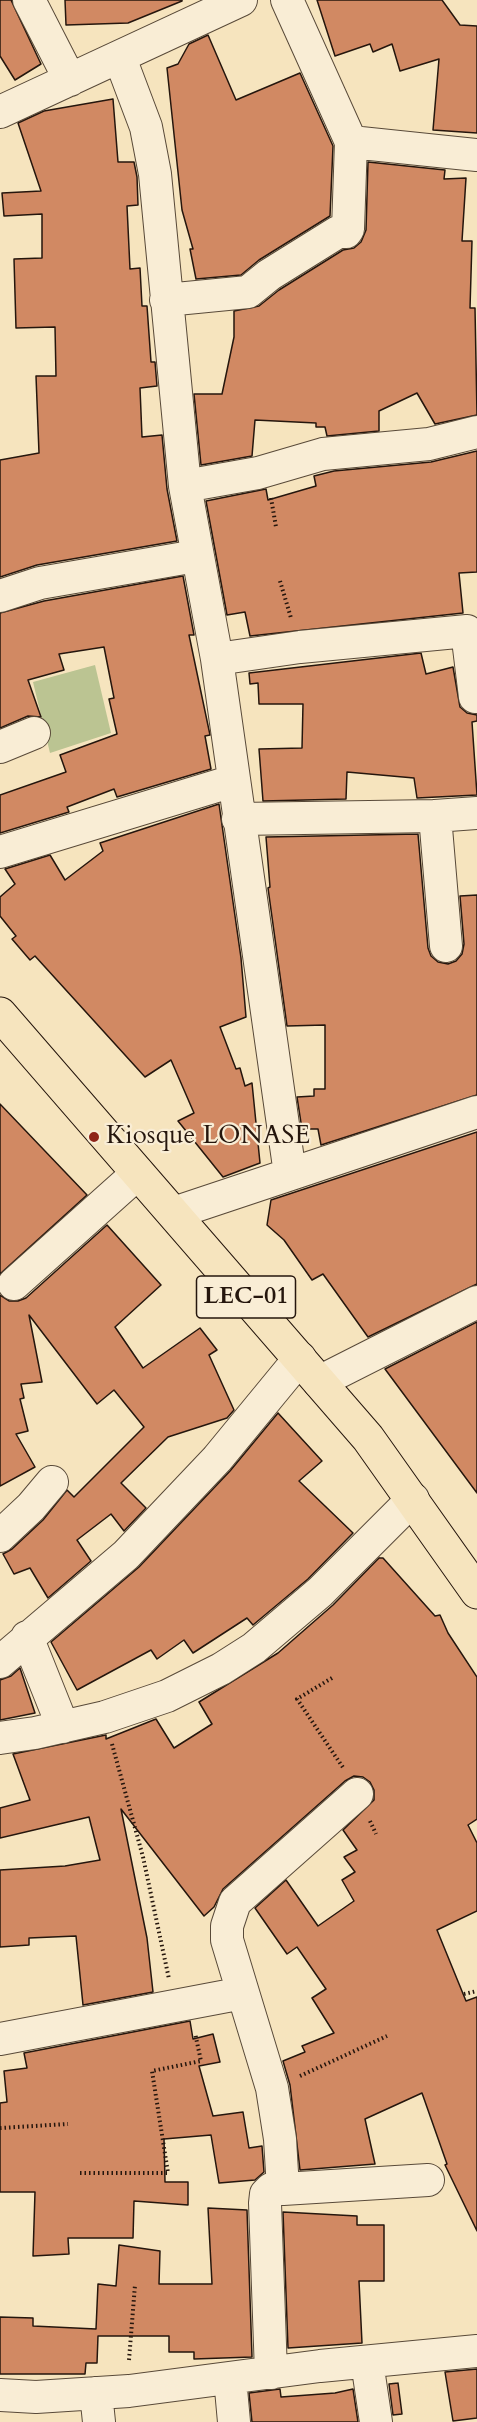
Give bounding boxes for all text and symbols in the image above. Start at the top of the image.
place label: Kiosque LONASE [106,1121,310,1153]
marker: Kiosque LONASE [87,1130,101,1144]
road number: LEC-01 [196,1276,296,1318]

